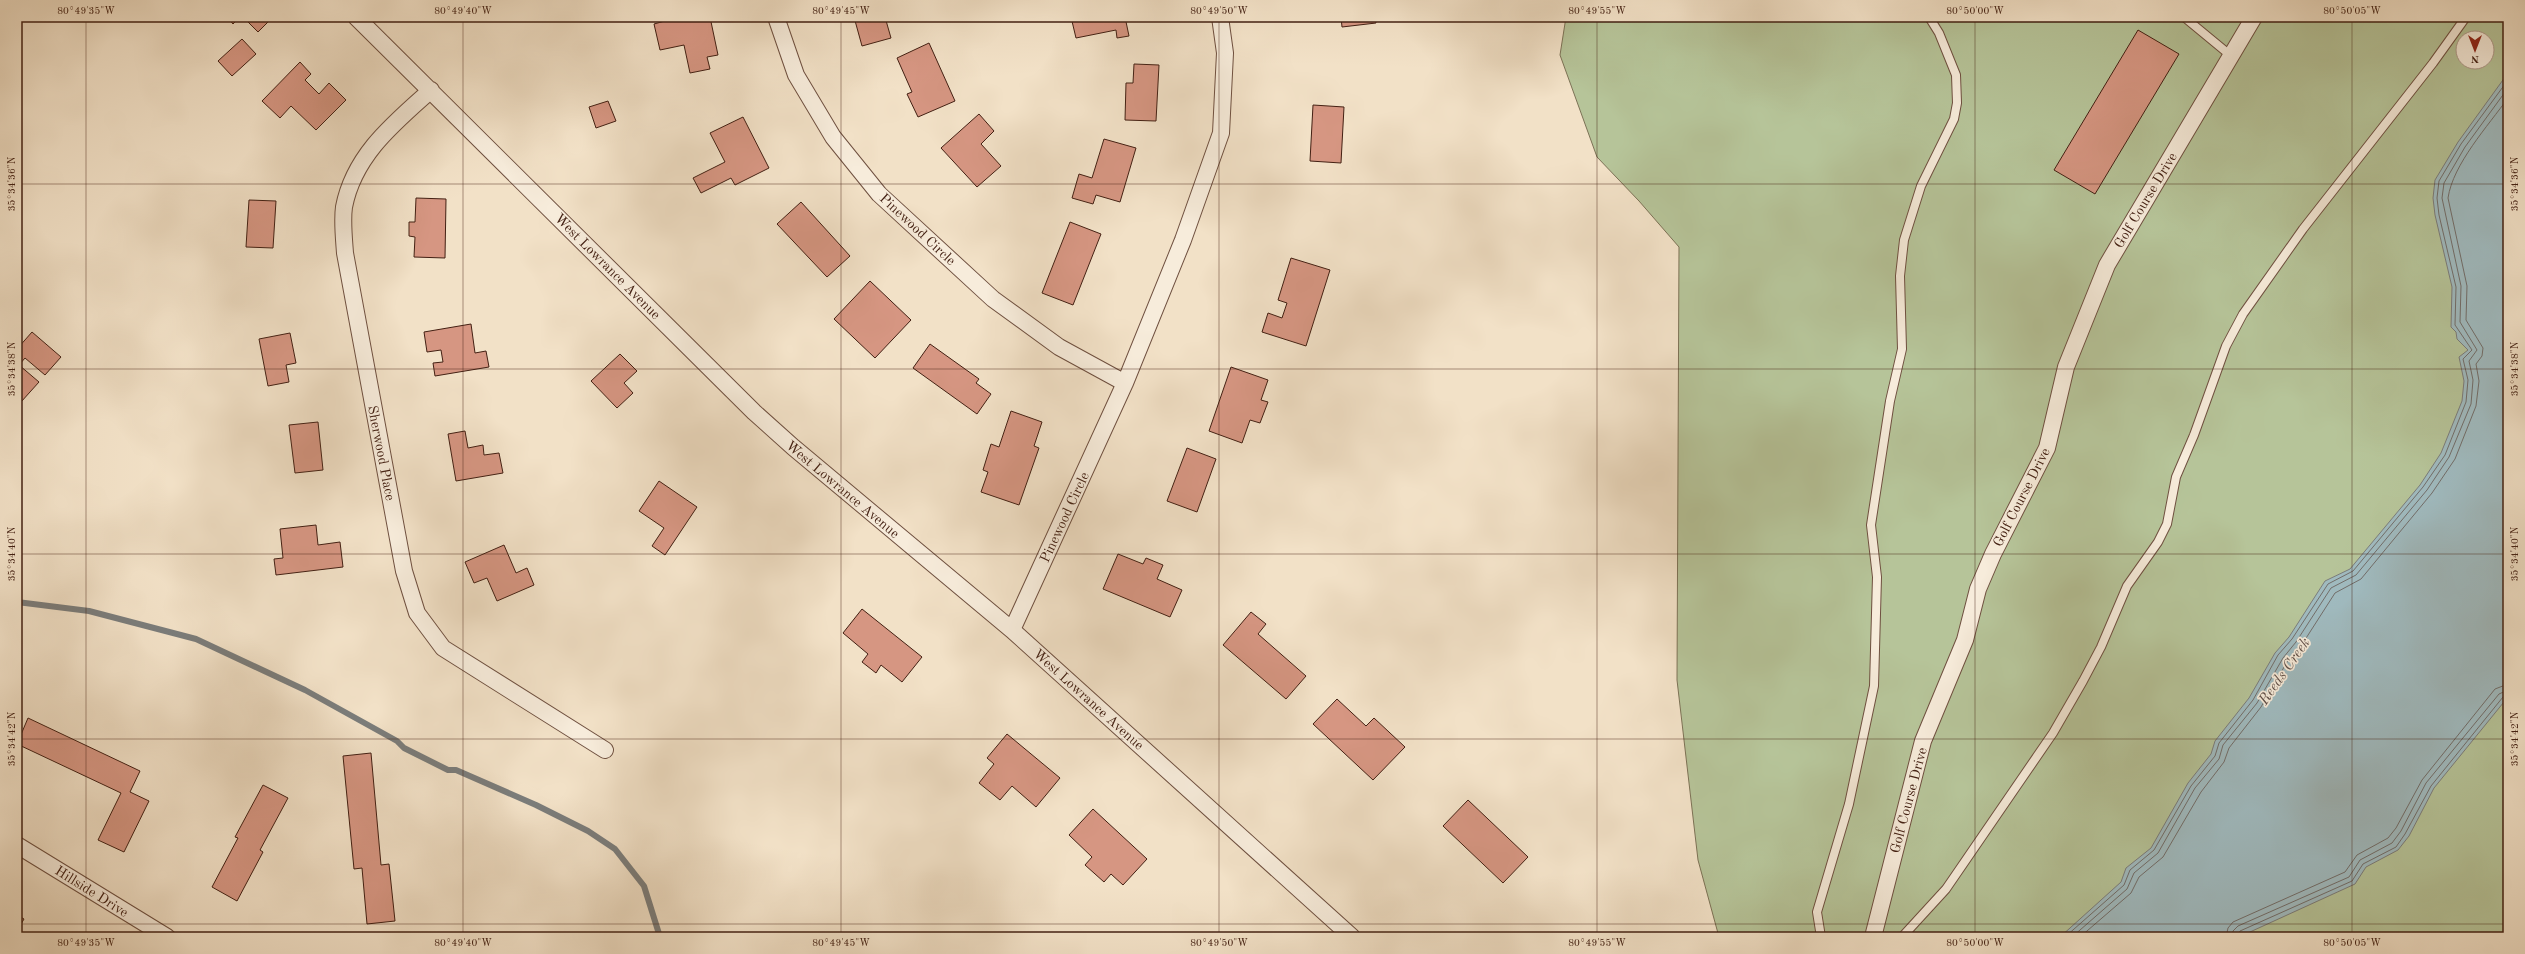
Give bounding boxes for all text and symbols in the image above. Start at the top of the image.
text: 80°49'35"W [57,6,115,16]
text: 80°49'40"W [434,6,492,16]
text: 80°49'45"W [812,6,870,16]
text: 80°49'50"W [1190,6,1248,16]
text: 80°49'55"W [1568,6,1626,16]
text: 80°50'00"W [1946,6,2004,16]
text: 80°50'05"W [2323,6,2381,16]
north arrow [2455,30,2495,70]
text: N [2470,53,2479,64]
street label: Golf Course Drive [2112,150,2180,251]
text: 35°34'36"N [7,156,17,211]
text: 35°34'36"N [2510,156,2520,211]
street label: Pinewood Circle [877,191,958,268]
street label: West Lowrance Avenue [552,211,663,322]
text: 35°34'38"N [7,341,17,396]
text: 35°34'38"N [2510,341,2520,396]
street label: Sherwood Place [365,404,397,502]
street label: West Lowrance Avenue [783,438,902,541]
street label: Golf Course Drive [1991,446,2053,549]
street label: Pinewood Circle [1038,470,1092,565]
text: 35°34'40"N [7,526,17,581]
text: 35°34'40"N [2510,526,2520,581]
water label: Reeds Creek [2256,636,2314,709]
street label: West Lowrance Avenue [1030,647,1146,753]
text: 35°34'42"N [7,711,17,766]
text: 35°34'42"N [2510,711,2520,766]
street label: Golf Course Drive [1888,746,1930,855]
street label: Hillside Drive [52,864,131,920]
text: 80°49'35"W [57,938,115,948]
text: 80°49'40"W [434,938,492,948]
text: 80°49'45"W [812,938,870,948]
text: 80°49'50"W [1190,938,1248,948]
text: 80°49'55"W [1568,938,1626,948]
text: 80°50'00"W [1946,938,2004,948]
text: 80°50'05"W [2323,938,2381,948]

